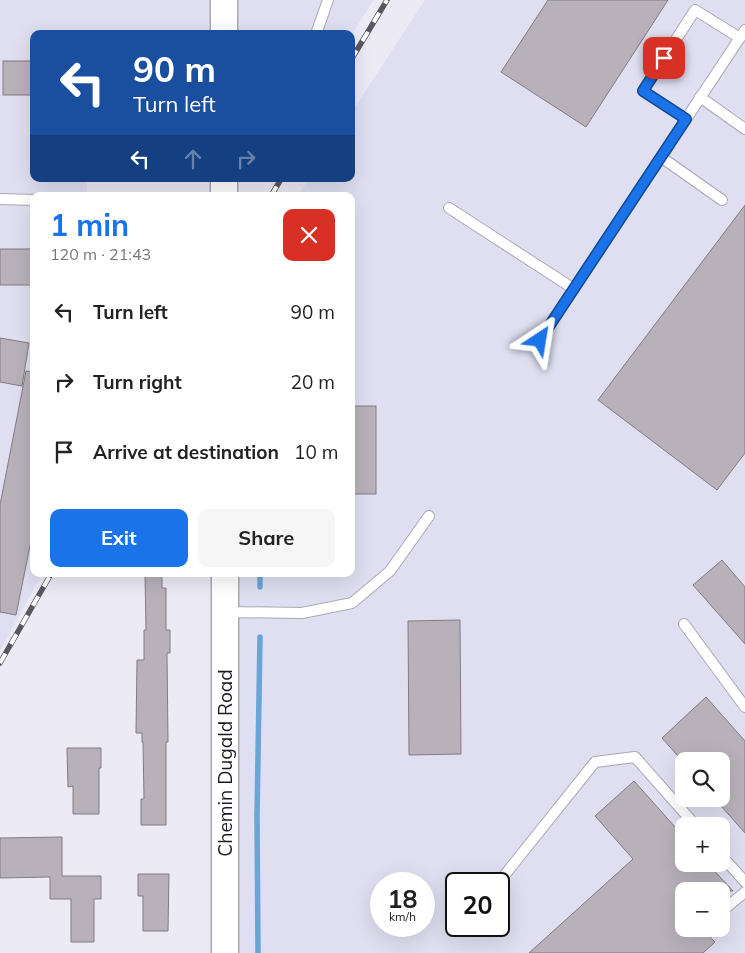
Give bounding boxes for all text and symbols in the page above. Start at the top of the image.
pin [643,37,685,79]
icon: arrive [650,44,678,72]
text: 90 m [133,47,216,91]
icon: left [50,50,115,115]
text: Turn left [133,90,216,118]
icon: left [126,145,154,173]
icon: ahead [179,145,207,173]
icon: right [232,145,260,173]
text: 1 min [50,206,129,244]
button: close [283,209,335,261]
text: 120 m · 21:43 [50,244,151,264]
icon: left [50,298,78,326]
text: Turn left [93,300,168,324]
text: 90 m [291,300,335,324]
position arrow [513,313,565,365]
icon: right [50,368,78,396]
text: Turn right [93,370,182,394]
text: 20 m [291,370,335,394]
icon: arrive [50,438,78,466]
text: Arrive at destination [93,440,279,464]
text: 10 m [294,440,338,464]
button: Exit [50,509,188,567]
button: Share [198,509,335,567]
street label: Chemin Dugald Road [213,669,237,857]
map controls [675,752,730,937]
button: search [675,752,730,807]
button: + [675,817,730,872]
speed limit sign: 20 [445,872,510,937]
button: − [675,882,730,937]
text: 18 [387,883,418,914]
text: km/h [389,909,416,924]

